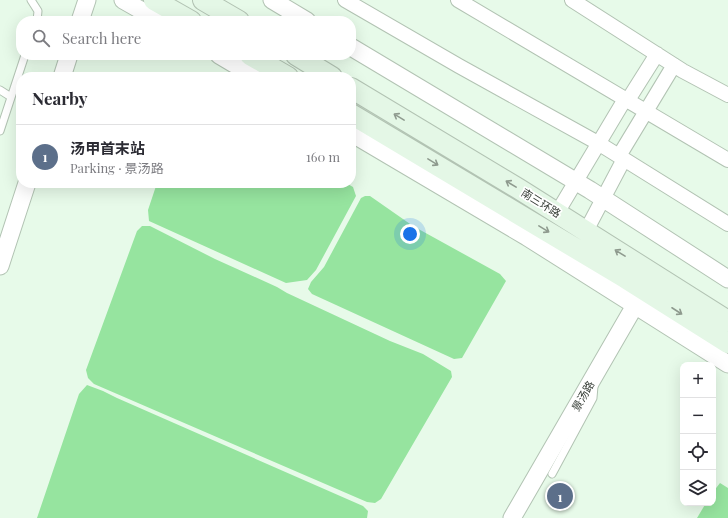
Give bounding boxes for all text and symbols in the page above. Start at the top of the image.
search box [16,16,356,60]
icon: search [30,27,52,49]
text: Search here [62,28,141,48]
text: Nearby [32,87,87,109]
one-way arrow [393,112,405,120]
text: 汤甲首末站 [70,138,145,158]
text: 1 [43,148,47,165]
text: 160 m [306,148,340,165]
one-way arrow [427,158,438,166]
text: Parking · 景汤路 [70,159,164,176]
one-way arrow [505,179,517,187]
street label: 南三环路 [519,185,564,221]
your location [400,224,420,244]
one-way arrow [538,225,549,233]
one-way arrow [615,249,626,257]
one-way arrow [671,307,683,315]
map controls [680,362,716,506]
button: + [680,362,716,398]
street label: 景汤路 [568,378,597,414]
button: − [680,398,716,434]
button: locate [680,434,716,470]
button: layers [680,470,716,506]
pin: 1 [547,481,573,511]

